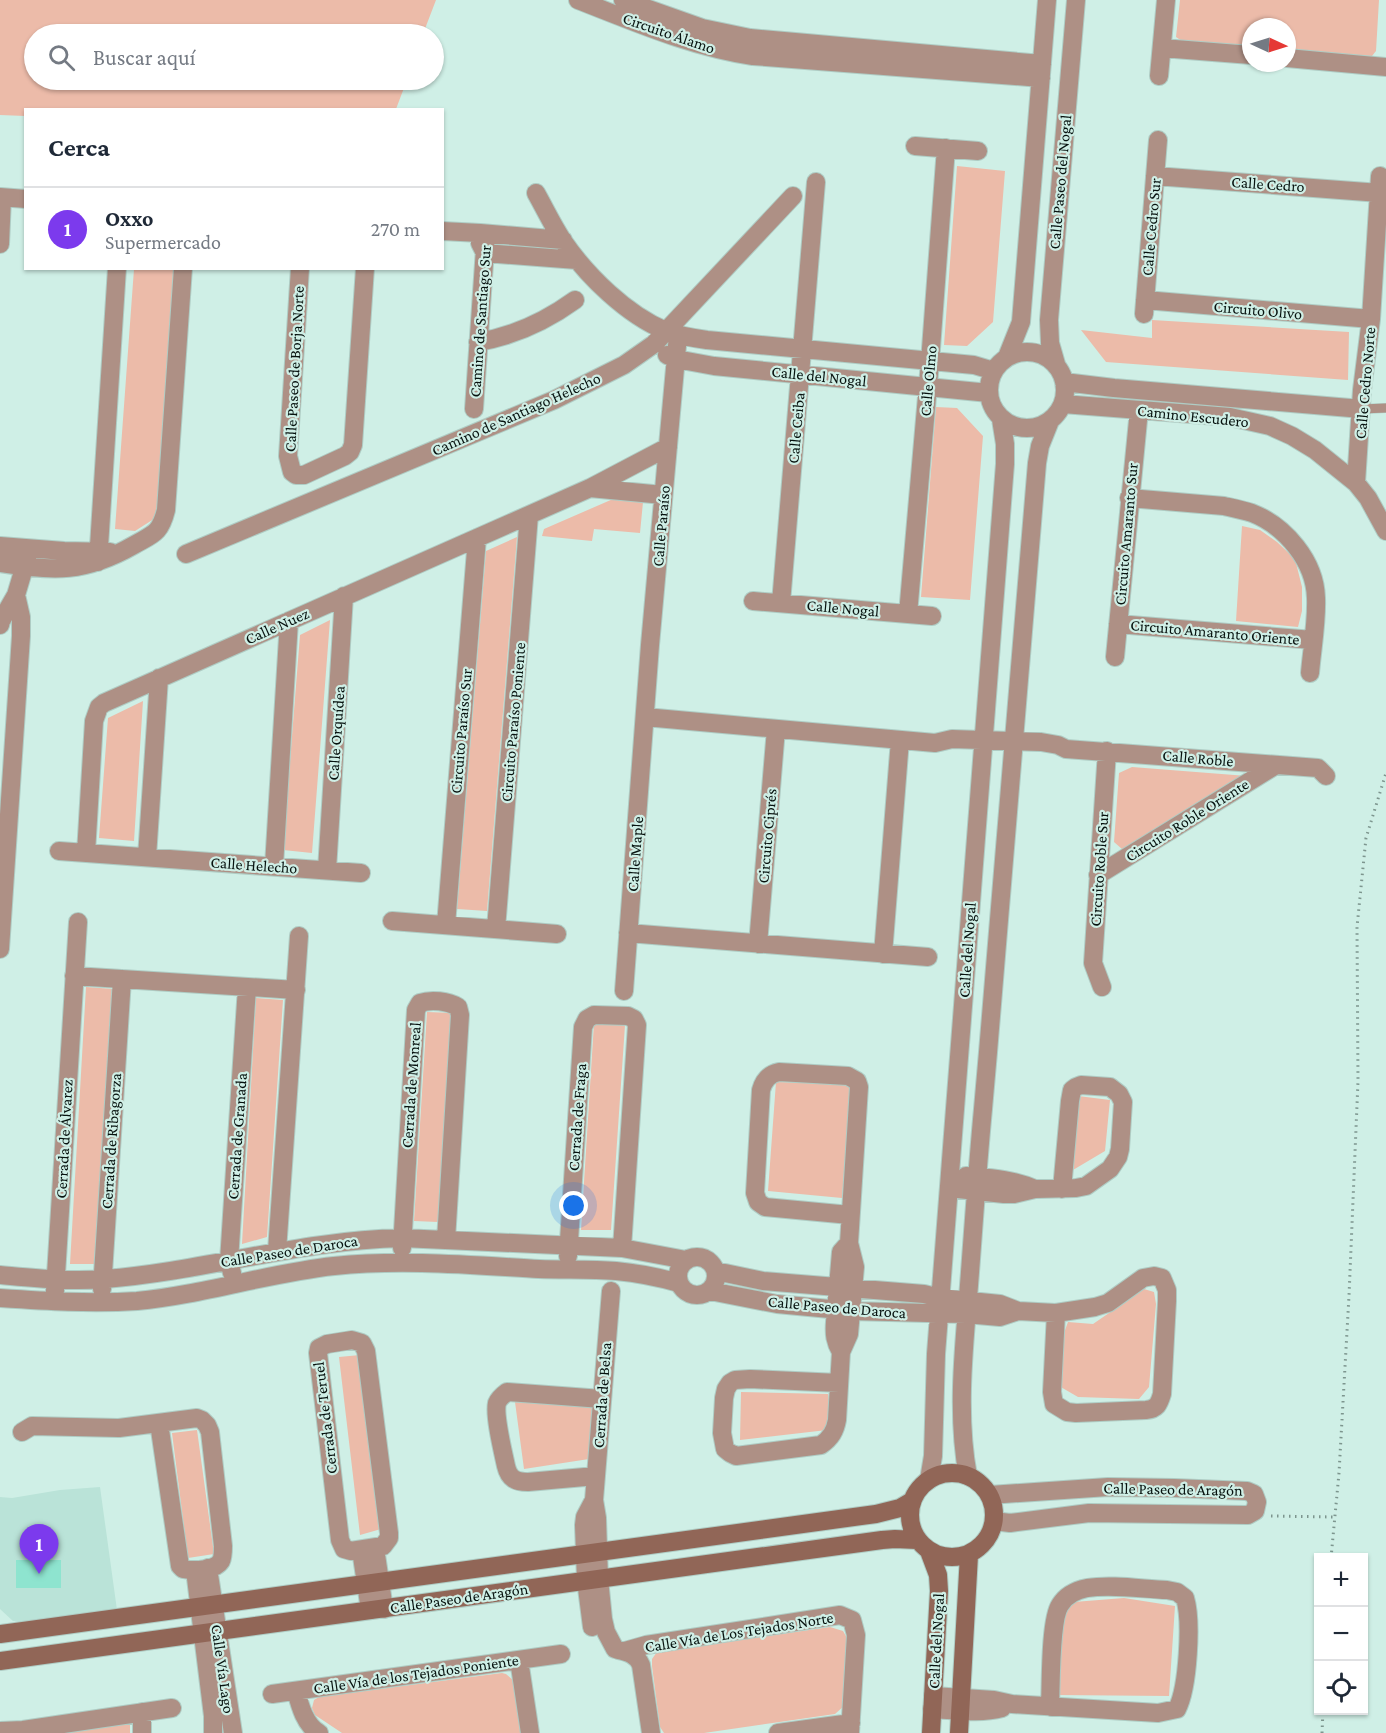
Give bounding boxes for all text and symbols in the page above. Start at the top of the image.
street label: Circuito Álamo [621,9,717,57]
north arrow [1242,18,1296,72]
search box [24,24,444,90]
icon: search [45,41,78,74]
text: Buscar aquí [93,45,195,70]
street label: Calle Paseo del Nogal [1046,114,1075,250]
text: Cerca [48,133,110,162]
street label: Calle Cedro [1231,173,1305,195]
street label: Calle Cedro Sur [1138,177,1164,277]
text: Oxxo [105,206,153,231]
text: 1 [64,218,71,240]
text: 270 m [371,218,420,240]
text: Supermercado [105,231,221,253]
street label: Camino de Santiago Sur [466,244,495,398]
street label: Calle Paseo de Borja Norte [281,286,308,452]
street label: Circuito Olivo [1213,298,1303,322]
street label: Calle Cedro Norte [1352,326,1378,440]
street label: Calle Olmo [916,345,940,417]
street label: Calle del Nogal [771,363,867,390]
street label: Camino de Santiago Helecho [429,369,603,460]
street label: Calle Ceiba [784,391,808,464]
street label: Camino Escudero [1136,402,1250,430]
street label: Circuito Amaranto Sur [1111,462,1141,606]
street label: Calle Paraíso [649,485,673,567]
street label: Calle Nogal [806,596,880,621]
street label: Calle Nuez [242,604,312,648]
street label: Circuito Amaranto Oriente [1130,616,1300,648]
street label: Circuito Paraíso Poniente [498,642,528,802]
street label: Circuito Paraíso Sur [447,667,475,794]
street label: Calle Orquídea [324,684,349,781]
street label: Calle Roble [1162,746,1234,770]
street label: Circuito Roble Oriente [1122,775,1252,865]
street label: Circuito Ciprés [754,788,781,884]
street label: Circuito Roble Sur [1087,811,1112,927]
street label: Calle Maple [624,816,647,892]
street label: Calle Helecho [210,853,298,877]
street label: Calle del Nogal [955,902,980,998]
street label: Cerrada de Monreal [398,1022,424,1148]
street label: Cerrada de Fraga [565,1062,590,1171]
street label: Cerrada de Ribagorza [98,1072,125,1210]
street label: Cerrada de Granada [224,1072,250,1200]
street label: Cerrada de Álvarez [52,1079,76,1199]
your location [559,1191,588,1220]
street label: Calle Paseo de Daroca [219,1232,359,1270]
street label: Calle Paseo de Daroca [767,1292,907,1322]
street label: Cerrada de Belsa [590,1341,614,1448]
street label: Cerrada de Teruel [310,1361,340,1475]
street label: Calle Paseo de Aragón [1103,1479,1243,1500]
pin: 1 [20,1524,58,1574]
map controls [1314,1553,1368,1715]
button: + [1314,1553,1368,1607]
street label: Calle Paseo de Aragón [389,1580,530,1617]
street label: Calle del Nogal [925,1593,948,1689]
button: − [1314,1607,1368,1661]
street label: Calle Vía de Los Tejados Norte [643,1609,835,1656]
street label: Calle Vía Lago [207,1623,238,1715]
street label: Calle Vía de los Tejados Poniente [312,1651,520,1698]
button: locate [1314,1661,1368,1715]

